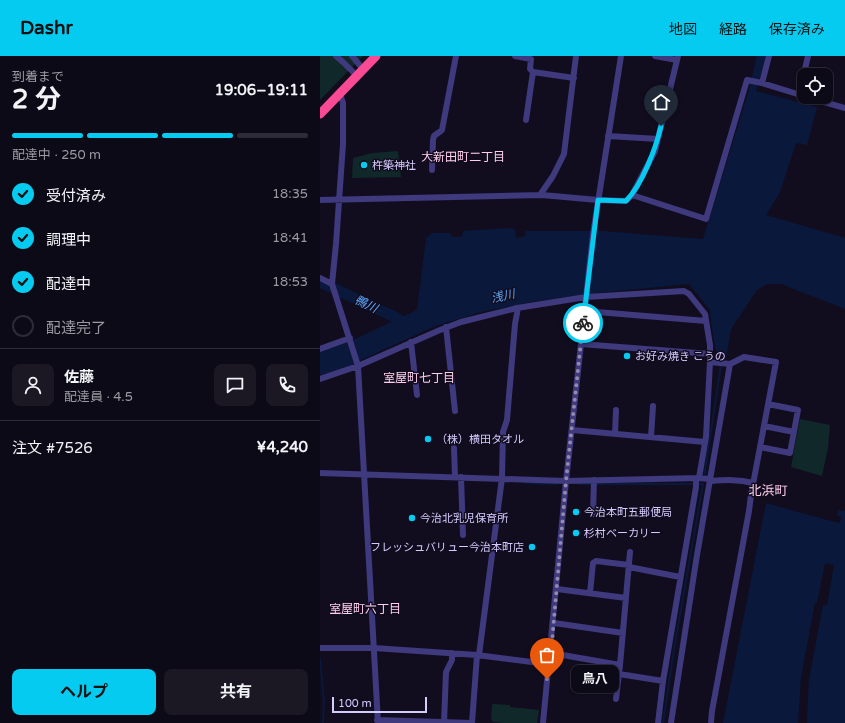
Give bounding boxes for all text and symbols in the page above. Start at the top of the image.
text: Dashr [20,17,73,39]
text: 地図 [669,21,697,38]
text: 経路 [719,21,747,38]
text: 保存済み [769,21,825,38]
map controls [797,68,833,104]
button: locate [797,68,833,104]
text: 到着まで [12,69,64,85]
text: 19:06–19:11 [215,81,308,99]
text: 2 分 [12,84,61,115]
pin [644,85,678,126]
icon: home [650,91,672,113]
text: 配達中 · 250 m [12,147,101,163]
district label: 大新田町二丁目 [421,150,505,164]
place label: 杵築神社 [372,159,416,172]
marker: 杵築神社 [359,160,369,170]
icon: check [12,183,34,205]
text: 18:35 [272,186,308,202]
text: 受付済み [46,187,106,205]
icon: check [12,227,34,249]
text: 18:41 [272,230,308,246]
text: 調理中 [46,231,91,249]
icon: check [12,271,34,293]
text: 18:53 [272,274,308,290]
text: 配達中 [46,275,91,293]
water label: 浅川 [490,286,518,305]
water label: 鴨川 [352,293,382,316]
courier [563,303,603,343]
icon: bike [572,312,594,334]
text: 配達完了 [46,319,106,337]
place label: お好み焼き こうの [635,350,726,363]
marker: お好み焼き こうの [622,351,632,361]
button: person [12,364,54,406]
button: chat [214,364,256,406]
button: phone [266,364,308,406]
text: 佐藤 [64,368,94,386]
district label: 室屋町七丁目 [383,371,455,385]
text: 配達員 · 4.5 [64,389,133,405]
place label: （株）横田タオル [436,433,524,446]
marker: （株）横田タオル [423,434,433,444]
text: ¥4,240 [257,438,308,456]
text: 注文 #7526 [12,439,93,457]
district label: 北浜町 [748,483,788,499]
place label: 今治本町五郵便局 [584,506,672,519]
marker: 今治本町五郵便局 [571,507,581,517]
place label: 今治北乳児保育所 [420,512,509,525]
marker: 今治北乳児保育所 [407,513,417,523]
place label: 杉村ベーカリー [584,527,661,540]
marker: 杉村ベーカリー [571,528,581,538]
place label: フレッシュバリュー今治本町店 [370,541,524,554]
marker: フレッシュバリュー今治本町店 [527,542,537,552]
district label: 室屋町六丁目 [329,602,401,616]
pin [530,638,564,679]
icon: bag [536,644,558,666]
callout: 鳥八 [571,665,619,693]
button: ヘルプ [12,669,156,715]
button: 共有 [164,669,308,715]
text: 鳥八 [582,671,608,687]
scale bar [332,695,427,714]
text: 100 m [338,697,372,710]

